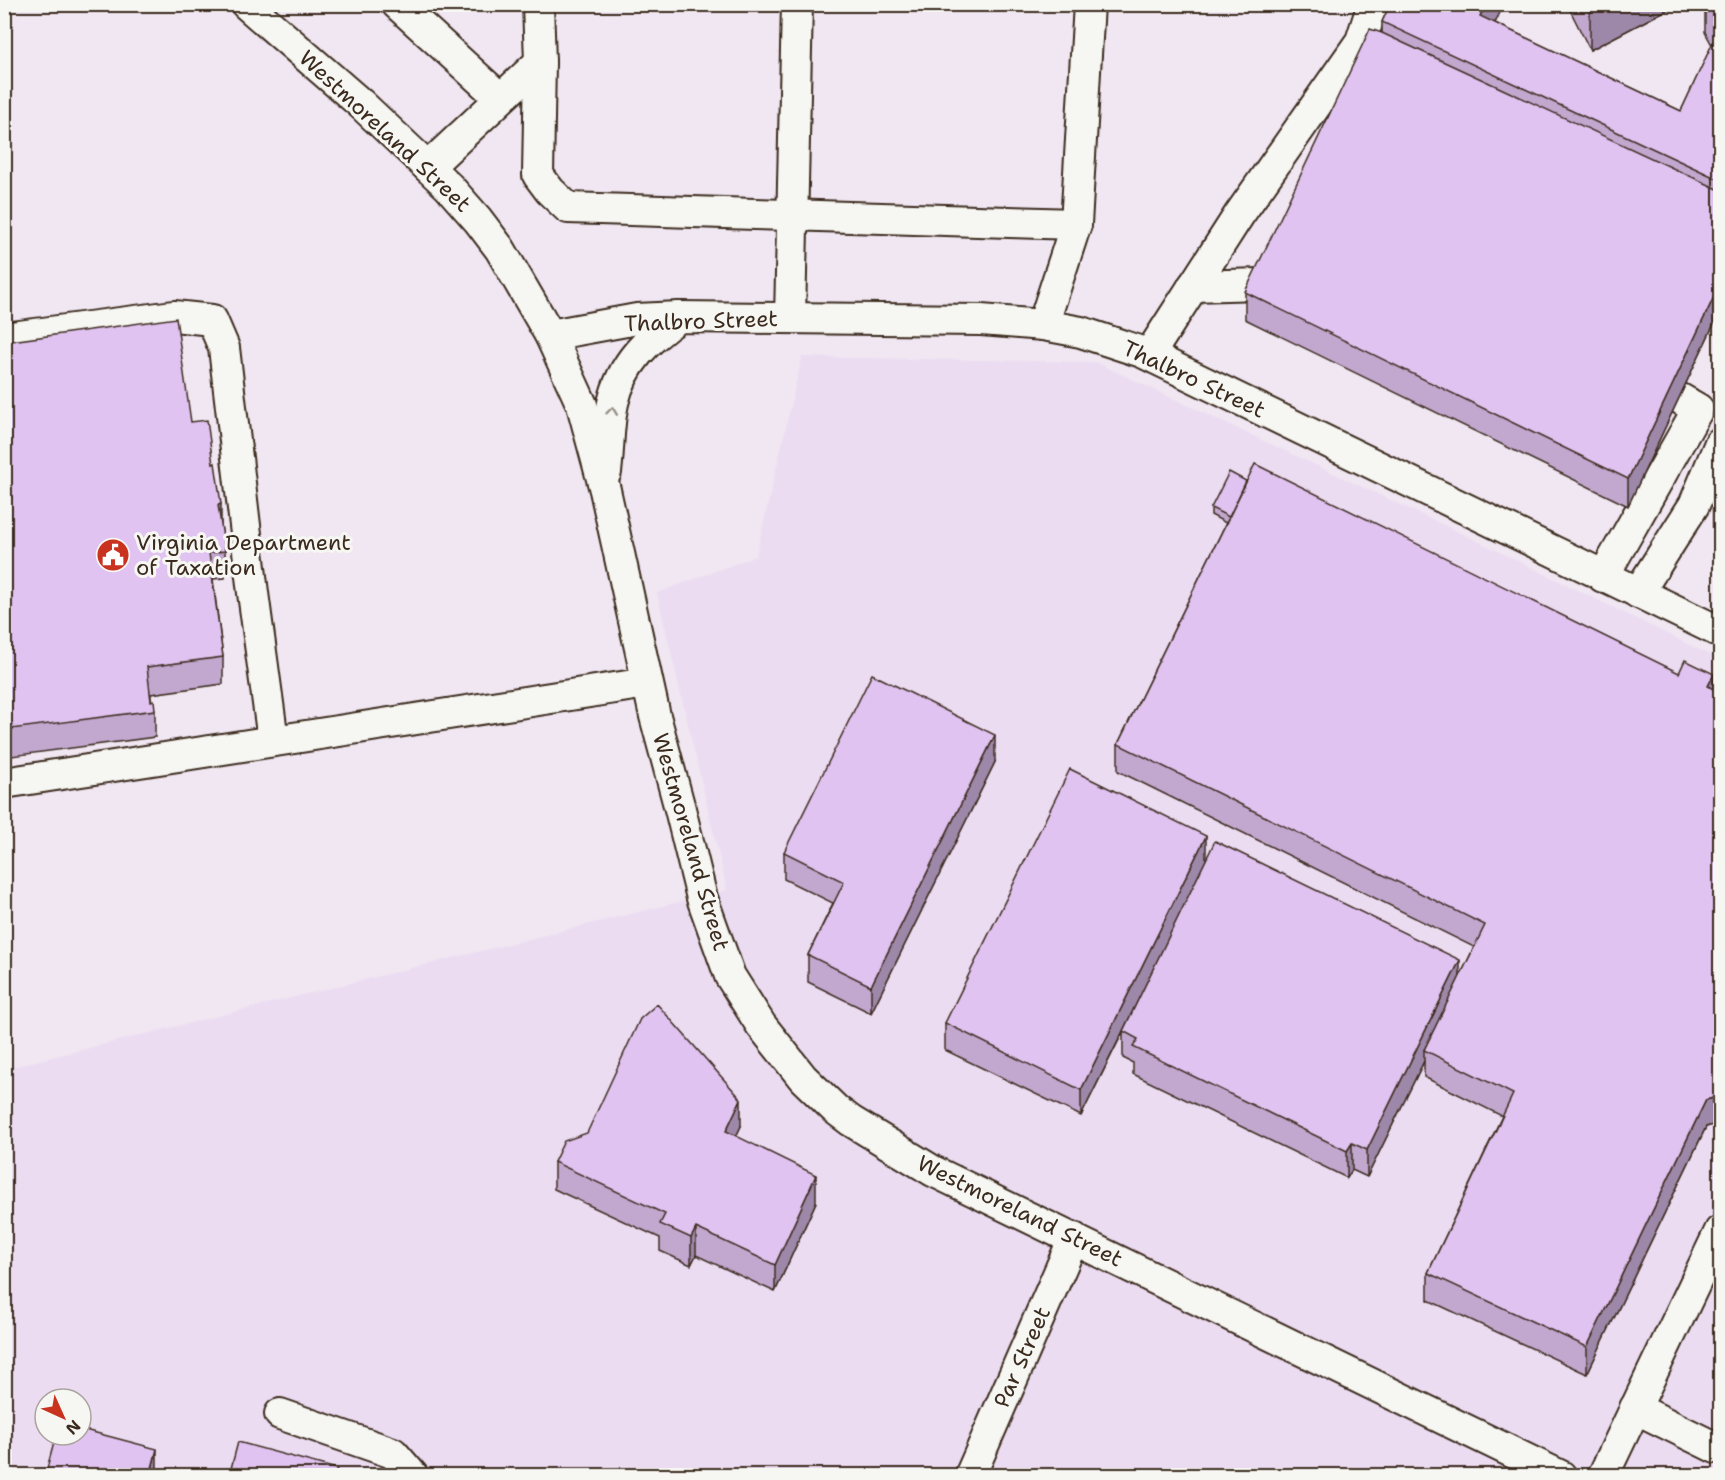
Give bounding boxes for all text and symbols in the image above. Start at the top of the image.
street label: Westmoreland Street [293,44,477,218]
street label: Thalbro Street [624,304,778,338]
street label: Thalbro Street [1118,333,1270,425]
one-way arrow [606,406,618,415]
place label: Virginia Department of Taxation [136,528,351,582]
public building icon: Virginia Department of Taxation [95,537,131,573]
street label: Westmoreland Street [646,730,736,954]
street label: Westmoreland Street [912,1149,1128,1273]
street label: Par Street [987,1302,1057,1412]
north arrow [33,1387,93,1447]
text: N [61,1415,85,1439]

